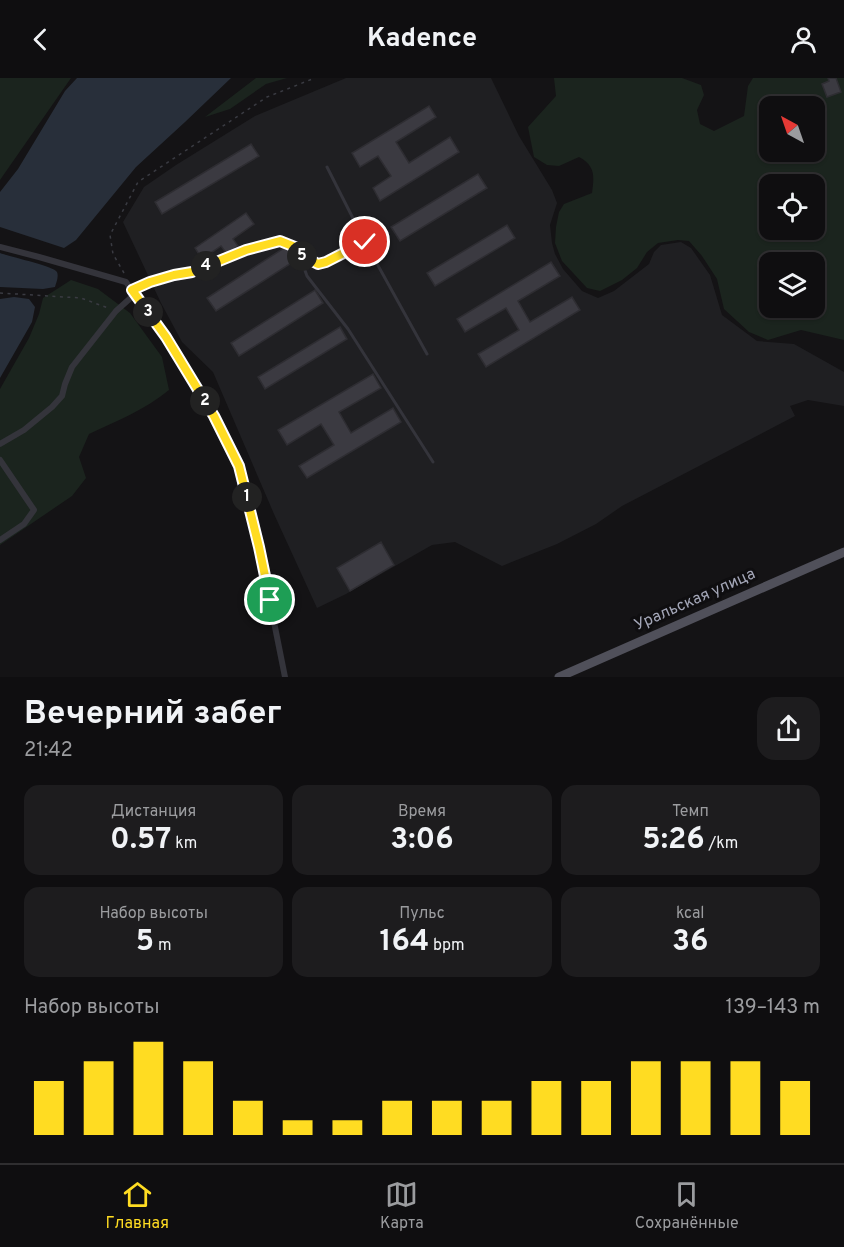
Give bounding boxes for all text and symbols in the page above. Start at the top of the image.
text: Kadence [367,22,477,56]
icon: back [24,23,57,56]
icon: person [787,23,820,56]
north arrow [759,96,825,162]
map controls [759,96,825,318]
button: locate [759,174,825,240]
pin [339,216,390,267]
icon: check [348,225,381,258]
pin: 5 [287,241,317,271]
text: 5 [297,246,307,266]
pin: 4 [191,251,221,281]
button: layers [759,252,825,318]
text: 4 [201,256,211,276]
pin: 3 [133,297,163,327]
text: 3 [143,302,153,322]
pin: 2 [190,386,220,416]
text: 2 [200,391,210,411]
pin: 1 [232,482,262,512]
text: 1 [244,487,250,507]
street label: Уральская улица [631,564,759,636]
pin [244,574,295,625]
icon: arrive [253,583,286,616]
text: Вечерний забег [24,694,282,736]
button: share [757,697,820,760]
text: 21:42 [24,738,73,764]
text: Дистанция [111,802,196,822]
text: Время [398,802,446,822]
text: Темп [672,802,709,822]
text: 0.57 [110,822,171,859]
text: 3:06 [390,822,454,859]
text: 5:26 [642,822,705,859]
text: km [171,834,197,854]
text: /km [705,834,738,854]
text: Набор высоты [99,904,208,924]
text: Пульс [399,904,445,924]
text: kcal [676,904,705,924]
text: 5 [136,924,154,961]
text: 164 [380,924,429,961]
text: 36 [672,924,709,961]
text: m [154,936,171,956]
text: bpm [429,936,464,956]
text: Набор высоты [24,995,160,1021]
text: 139–143 m [726,995,820,1021]
tab: Главная [105,1178,169,1234]
tab: Карта [380,1178,424,1234]
tab: Сохранённые [635,1178,739,1234]

